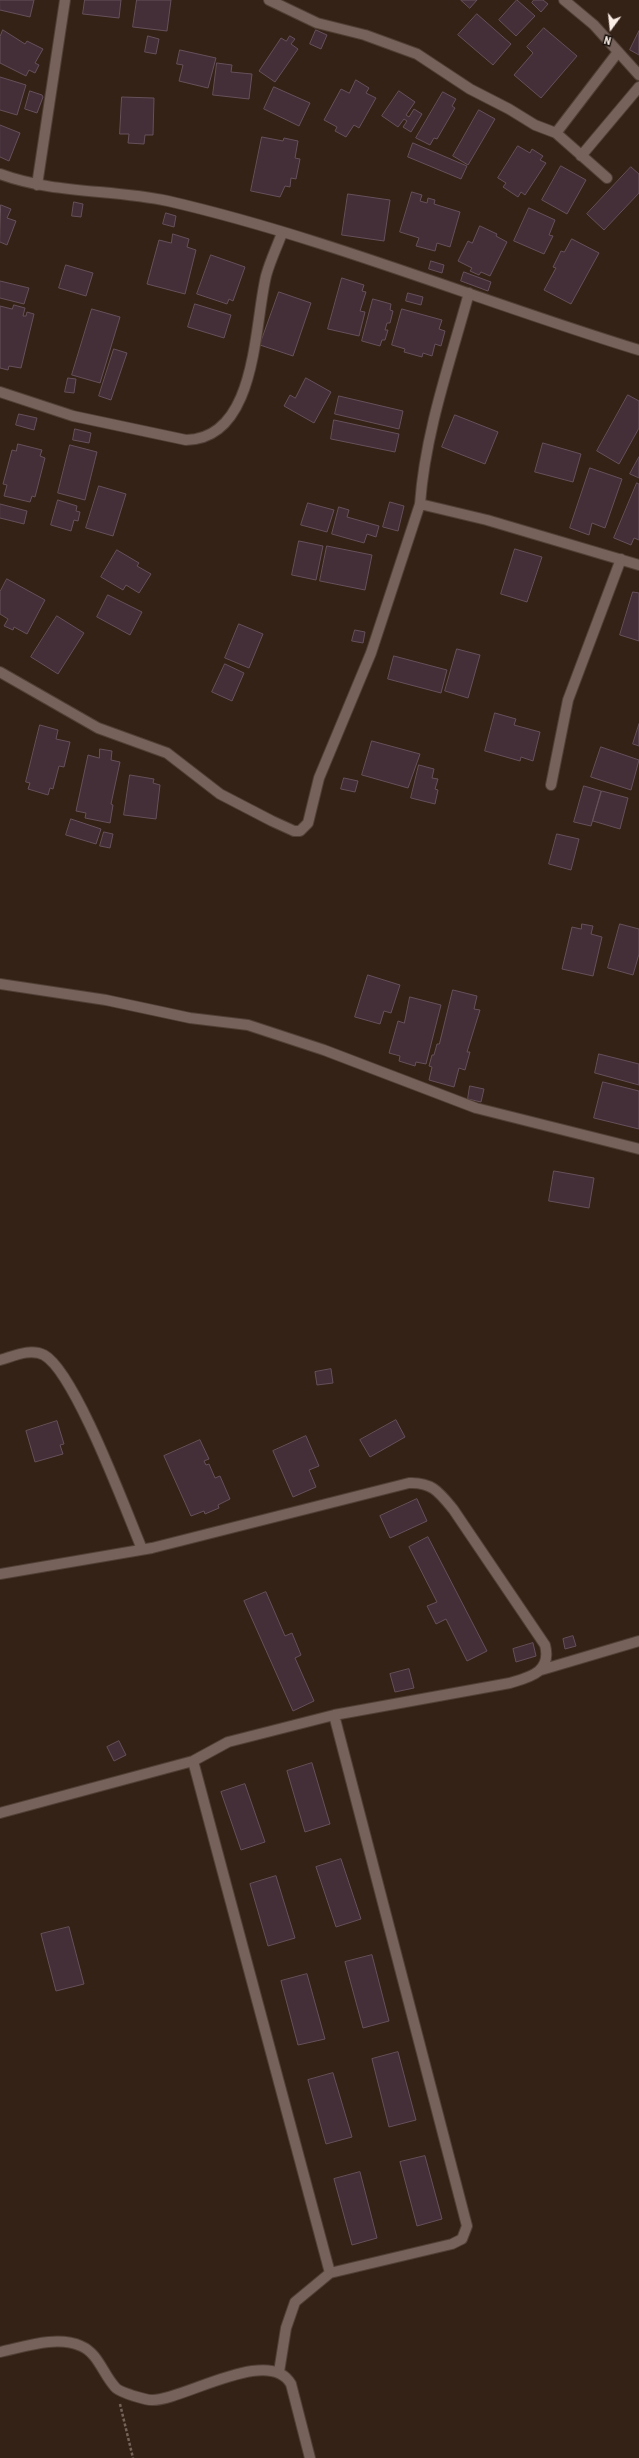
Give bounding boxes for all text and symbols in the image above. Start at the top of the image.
north arrow [591,8,631,48]
text: N [603,33,613,47]

